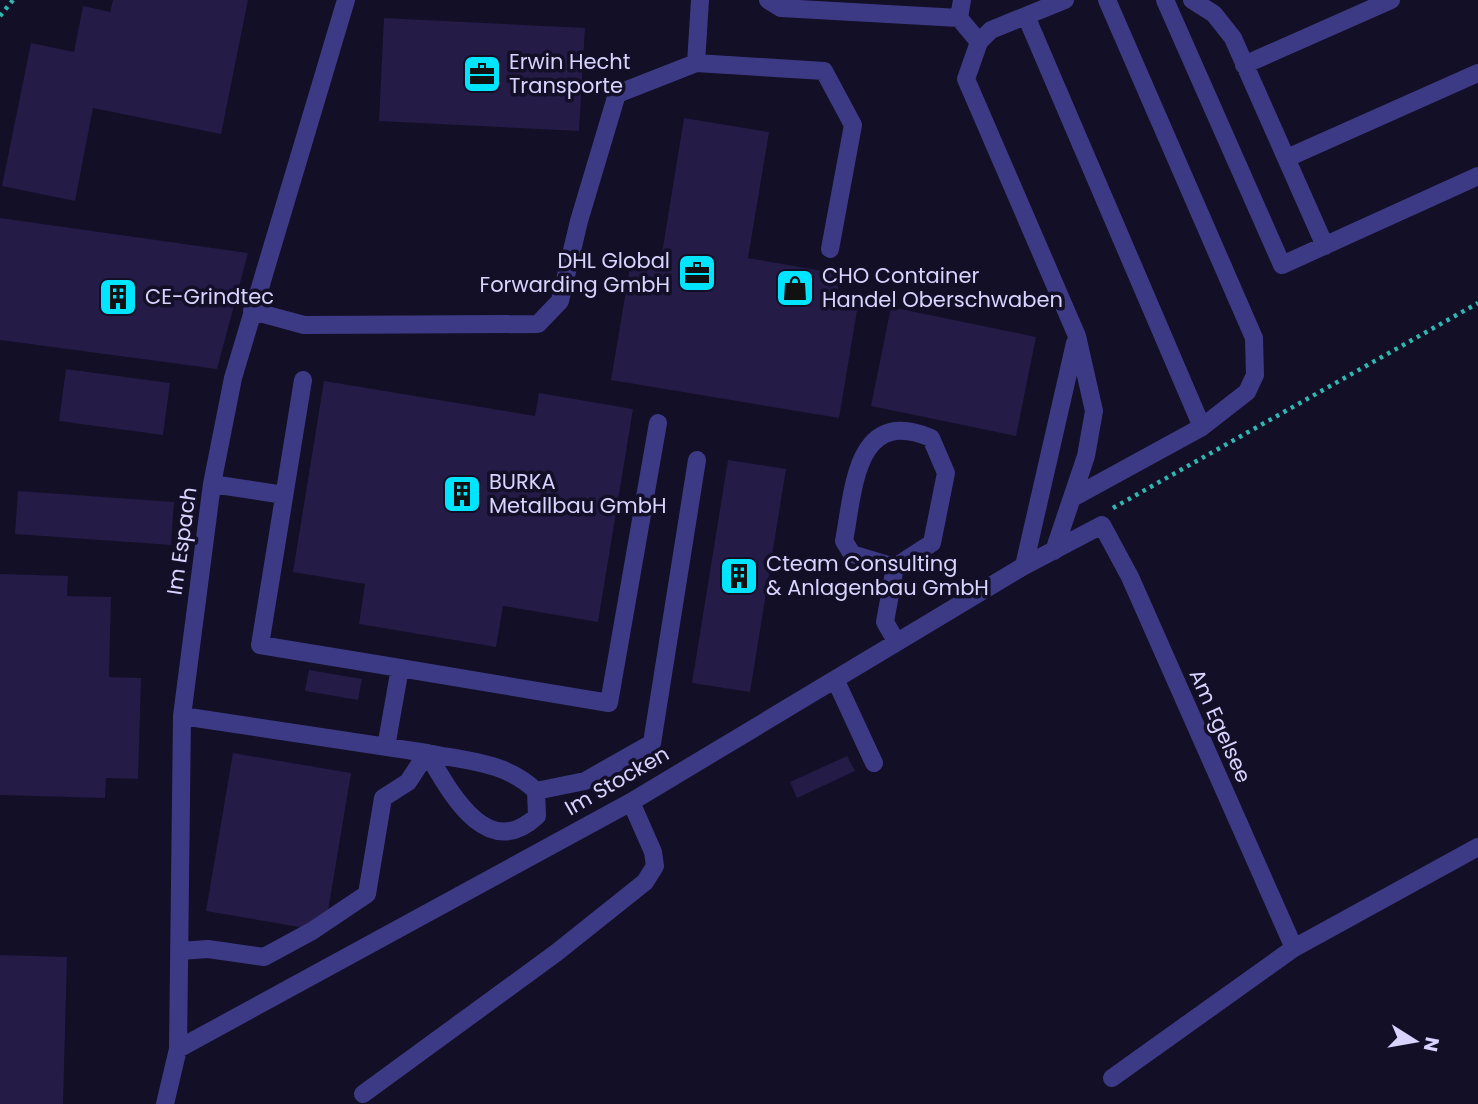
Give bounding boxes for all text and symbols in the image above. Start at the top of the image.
place label: Erwin Hecht Transporte [509,47,630,100]
office icon: Erwin Hecht Transporte [461,53,503,95]
place label: DHL Global Forwarding GmbH [480,246,670,299]
office icon: DHL Global Forwarding GmbH [676,252,718,294]
place label: CHO Container Handel Oberschwaben [822,261,1063,314]
shop icon: CHO Container Handel Oberschwaben [774,267,816,309]
building icon: CE-Grindtec [97,276,139,318]
place label: CE-Grindtec [145,282,274,311]
place label: BURKA Metallbau GmbH [489,467,666,520]
building icon: BURKA Metallbau GmbH [441,473,483,515]
street label: Im Espach [160,485,203,597]
place label: Cteam Consulting & Anlagenbau GmbH [766,549,989,602]
building icon: Cteam Consulting & Anlagenbau GmbH [718,555,760,597]
street label: Am Egelsee [1182,664,1258,787]
street label: Im Stocken [559,739,674,822]
north arrow [1380,1006,1450,1076]
text: N [1417,1035,1446,1054]

